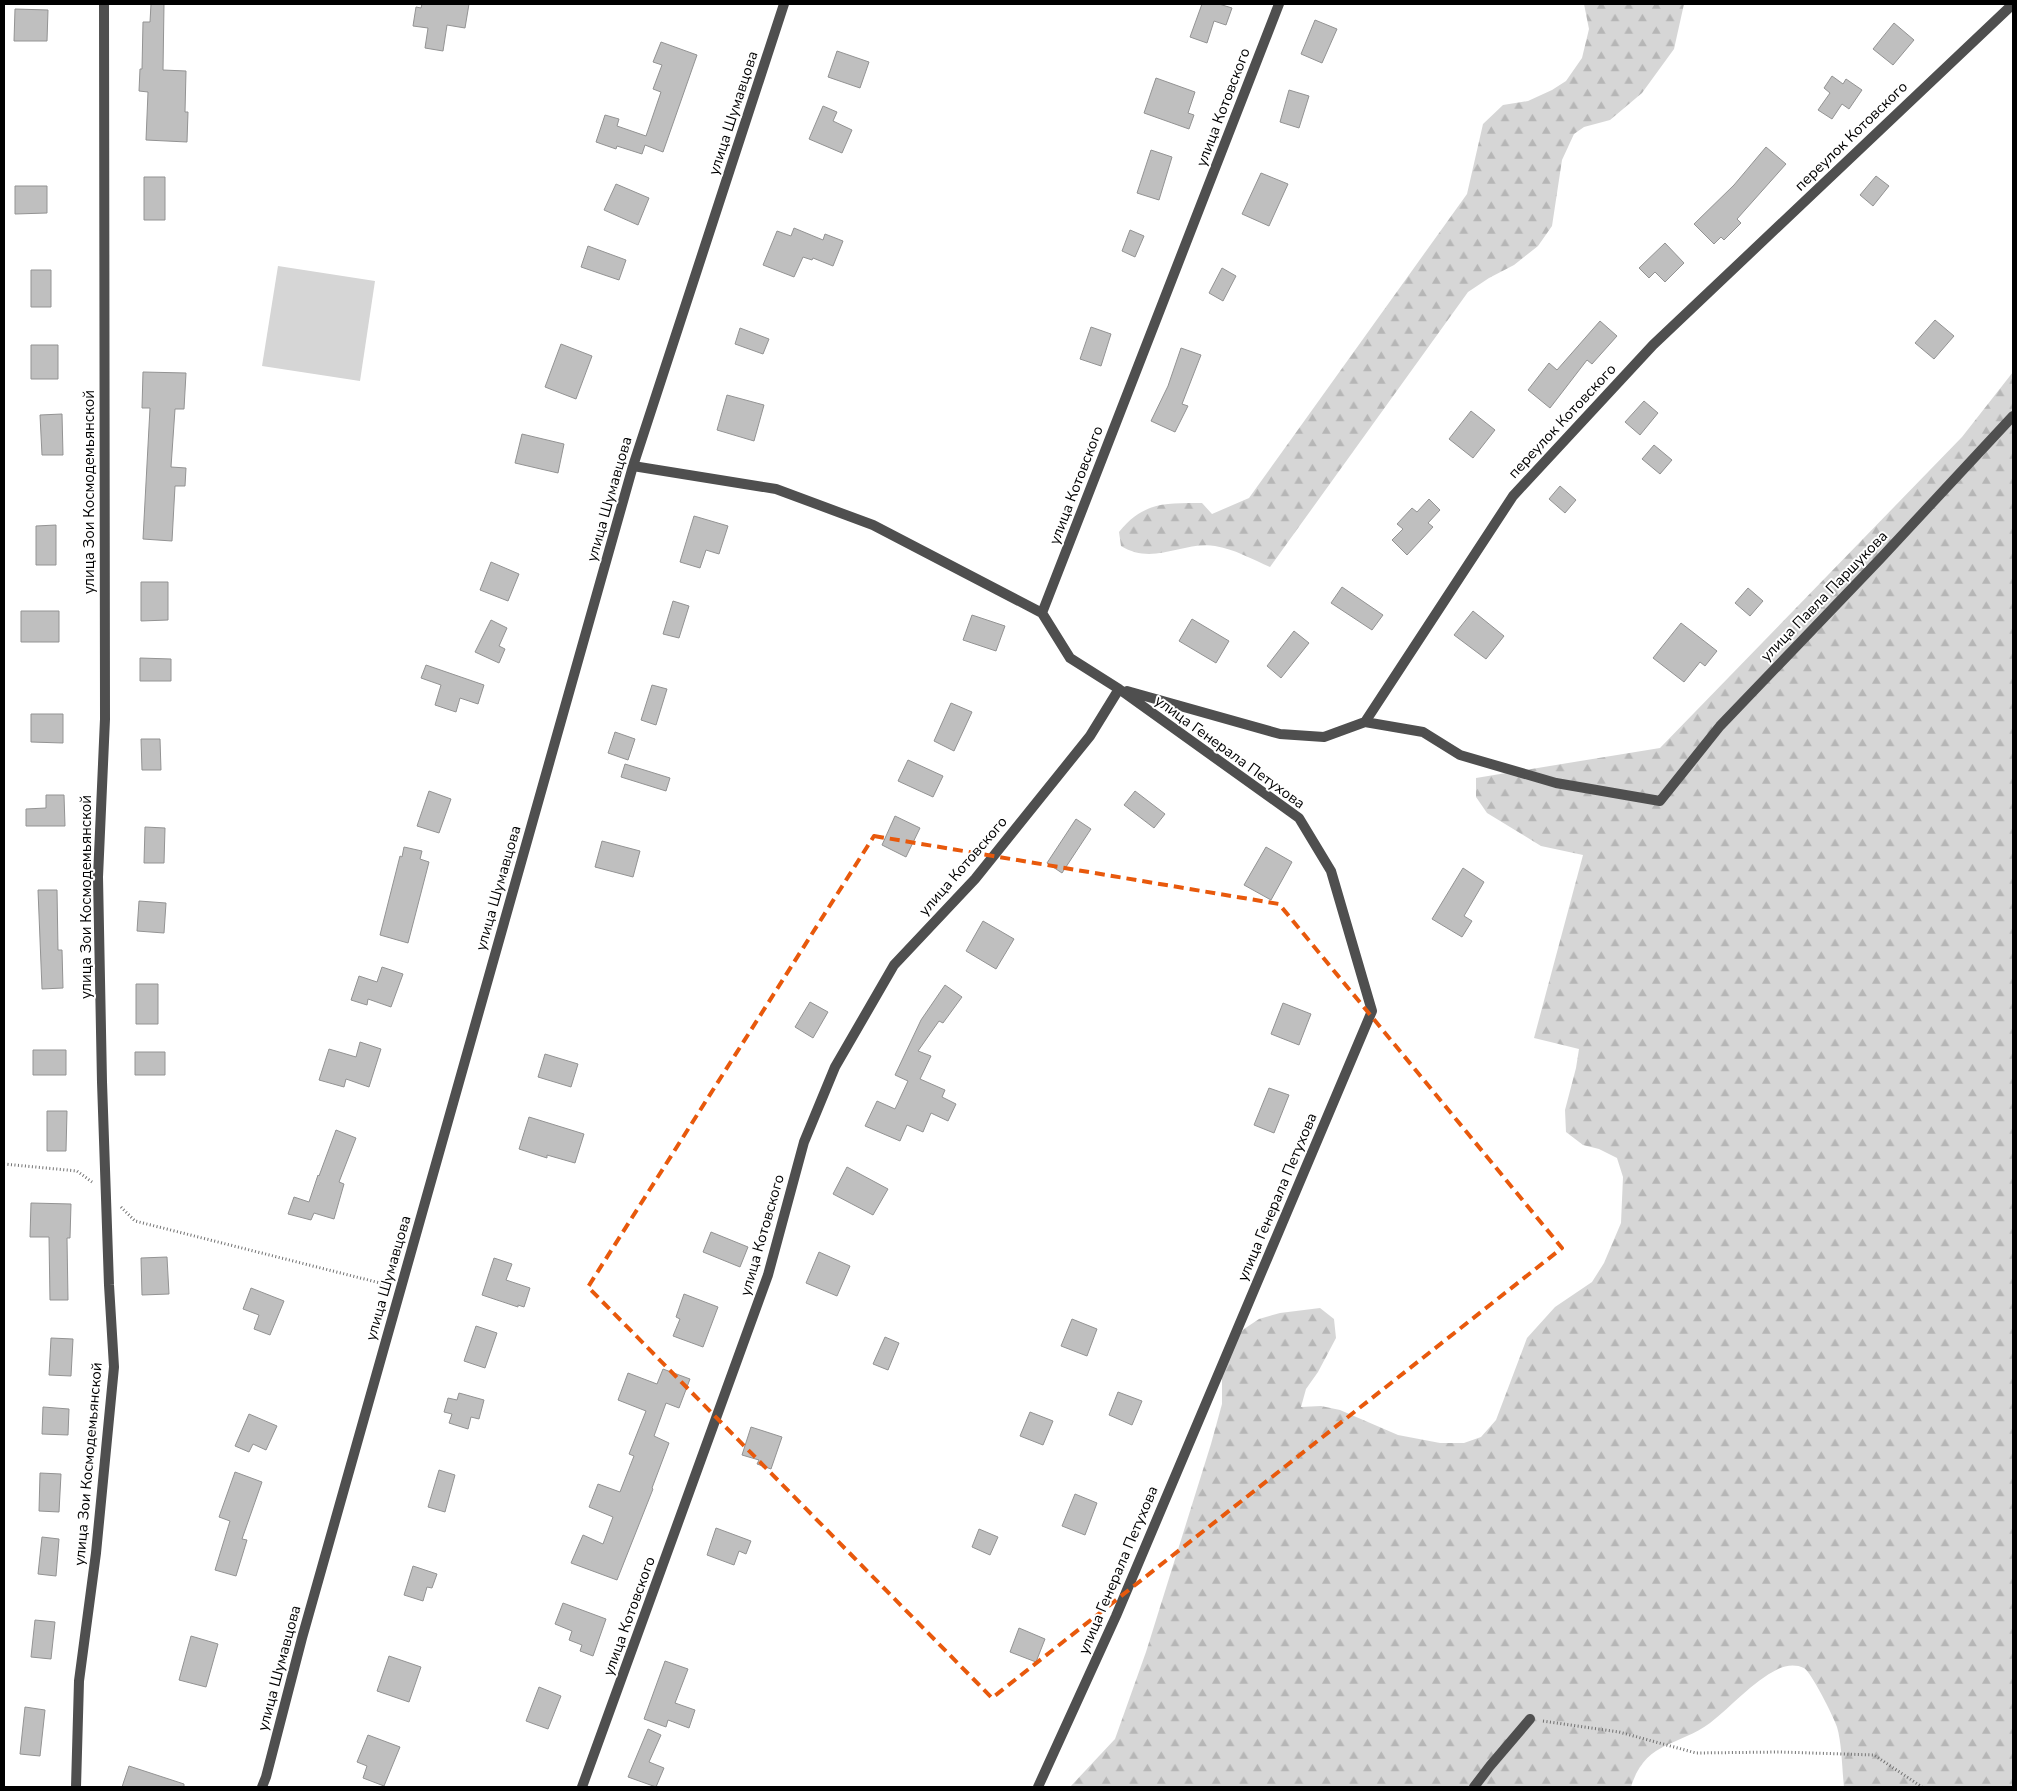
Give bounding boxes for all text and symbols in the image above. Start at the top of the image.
street label: улица Котовского [1191,45,1255,169]
street label: улица Шумавцова [704,48,762,178]
street label: переулок Котовского [1790,77,1912,195]
street label: переулок Котовского [1504,359,1620,483]
street label: улица Зои Космодемьянской [79,390,99,594]
street label: улица Котовского [1044,423,1108,547]
street label: улица Шумавцова [582,434,636,564]
street label: улица Павла Паршукова [1756,526,1892,666]
street label: улица Генерала Петухова [1151,691,1309,813]
street label: улица Зои Космодемьянской [76,795,96,999]
street label: улица Котовского [914,812,1012,920]
street label: улица Шумавцова [471,823,525,953]
street label: улица Генерала Петухова [1232,1110,1322,1284]
street label: улица Котовского [735,1172,789,1298]
street label: улица Шумавцова [361,1213,415,1343]
street label: улица Зои Космодемьянской [69,1361,107,1567]
street label: улица Генерала Петухова [1073,1483,1163,1657]
street label: улица Котовского [598,1554,660,1678]
street label: улица Шумавцова [253,1603,305,1733]

